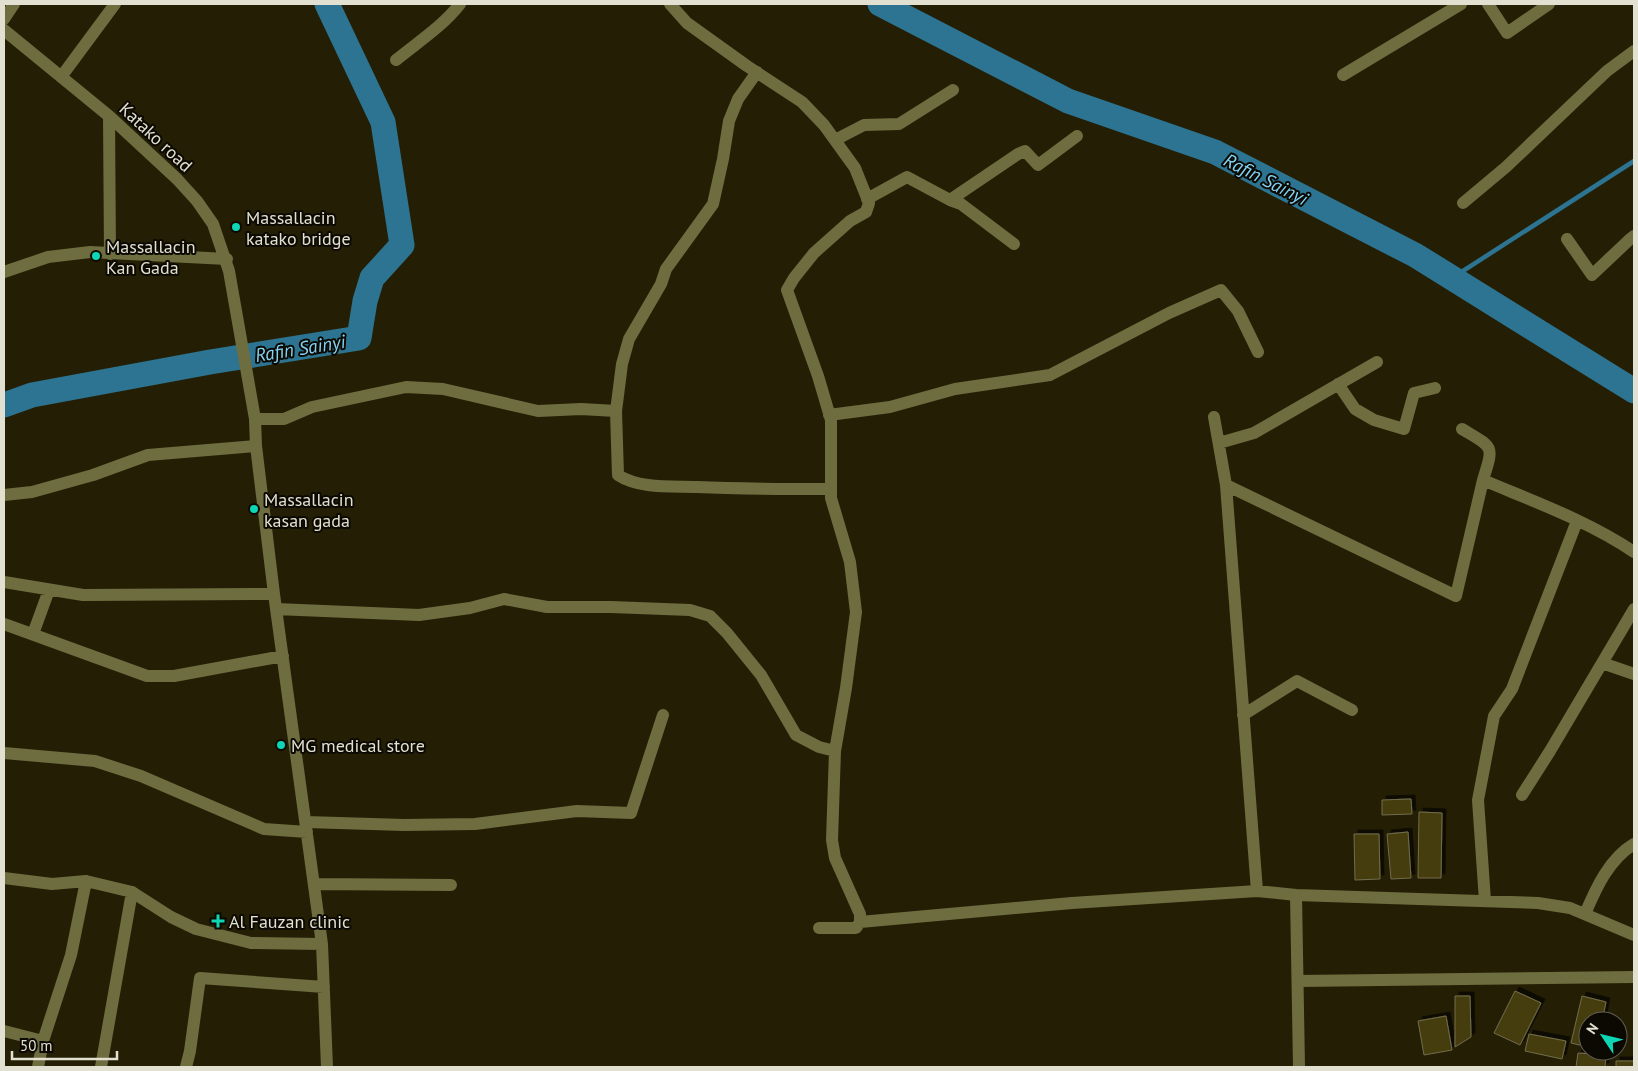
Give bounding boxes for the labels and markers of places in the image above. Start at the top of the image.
place label: Massallacin katako bridge [246,206,351,250]
marker: Massallacin katako bridge [230,221,242,233]
place label: Massallacin Kan Gada [106,235,195,279]
marker: Massallacin Kan Gada [90,250,102,262]
place label: Massallacin kasan gada [264,488,353,532]
marker: Massallacin kasan gada [248,503,260,515]
place label: MG medical store [291,734,425,757]
marker: MG medical store [275,739,287,751]
place label: Al Fauzan clinic [229,910,350,933]
marker: Al Fauzan clinic [211,914,225,928]

